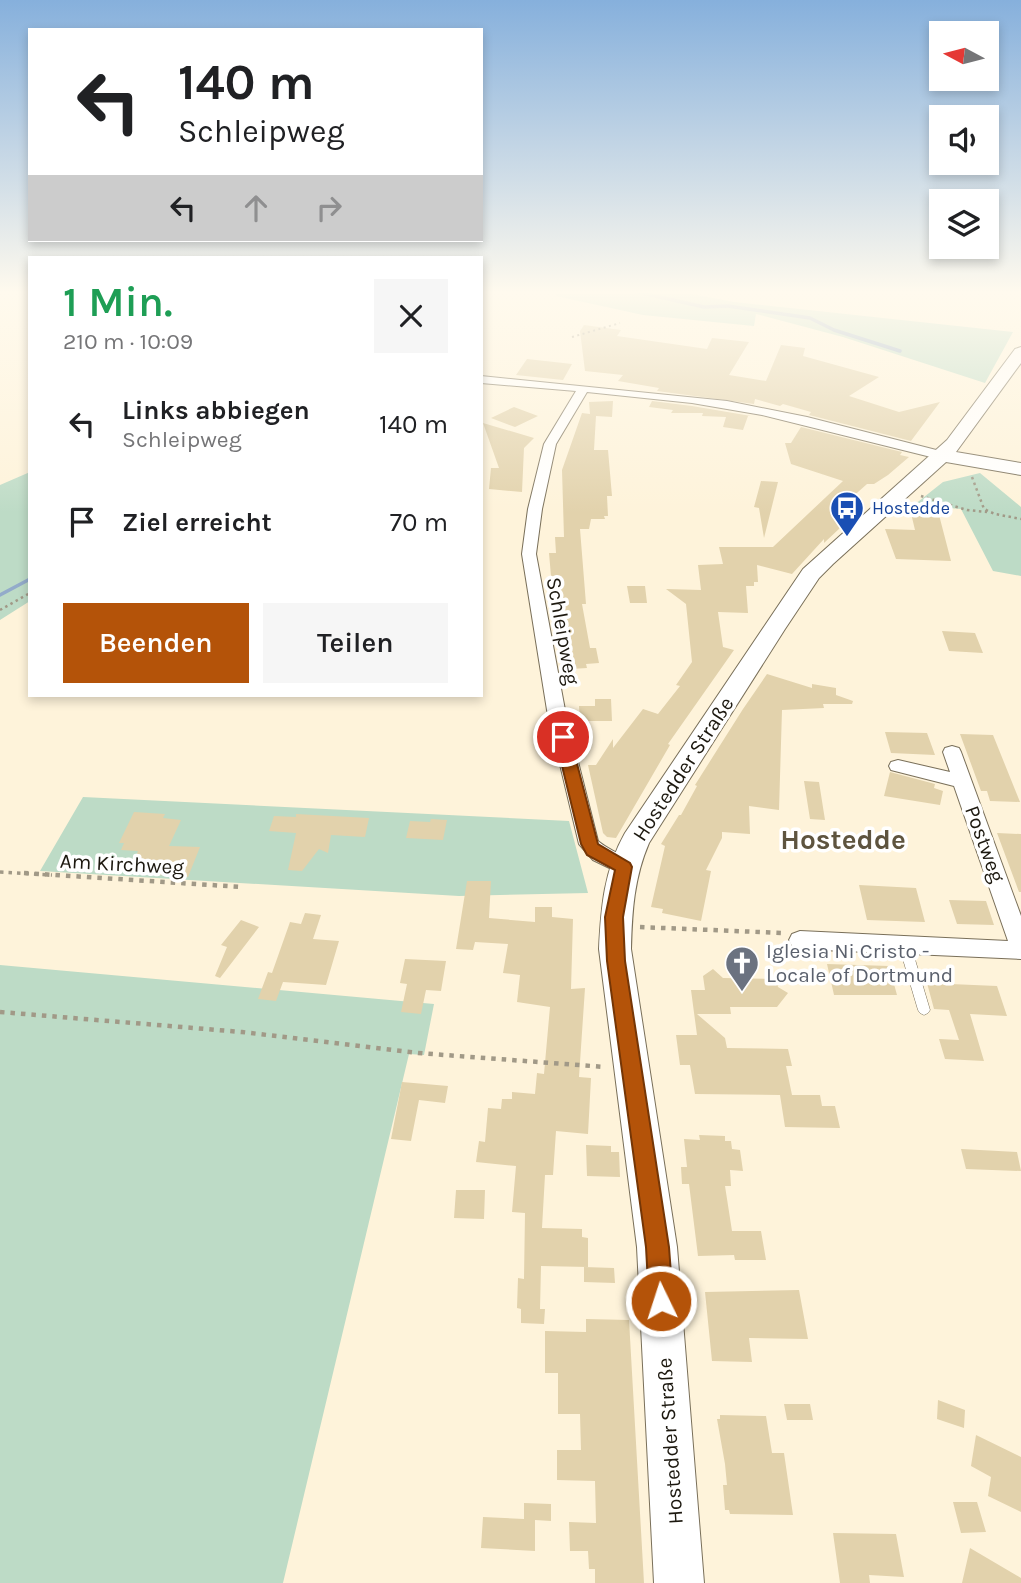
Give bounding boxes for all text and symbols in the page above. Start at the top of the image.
north arrow [929,21,999,91]
map controls [929,21,999,259]
text: 140 m [178,54,315,111]
icon: left [63,56,154,147]
button: sound [929,105,999,175]
text: Schleipweg [178,113,344,150]
icon: left [164,189,202,227]
icon: ahead [237,189,275,227]
icon: right [310,189,348,227]
button: layers [929,189,999,259]
text: 1 Min. [63,277,173,327]
button: close [374,279,448,353]
text: 210 m · 10:09 [63,328,193,355]
text: Links abbiegen [122,395,310,426]
icon: left [63,405,101,443]
text: 140 m [379,409,448,440]
text: Schleipweg [122,426,242,453]
bus stop icon: Hostedde [828,489,866,538]
place label: Hostedde [872,497,950,519]
icon: arrive [63,503,101,541]
text: Ziel erreicht [122,507,272,538]
text: 70 m [390,507,448,538]
street label: Schleipweg [542,575,584,687]
button: Beenden [63,603,249,683]
button: Teilen [263,603,448,683]
street label: Hostedder Straße [627,692,739,846]
pin [533,707,593,767]
icon: arrive [544,718,582,756]
street label: Postweg [960,802,1010,886]
district label: Hostedde [780,823,906,856]
street label: Am Kirchweg [59,849,185,879]
place label: Iglesia Ni Cristo - Locale of Dortmund [766,939,953,987]
church icon: Iglesia Ni Cristo - Locale of Dortmund [723,944,761,993]
position arrow [624,1264,698,1338]
street label: Hostedder Straße [652,1357,688,1525]

